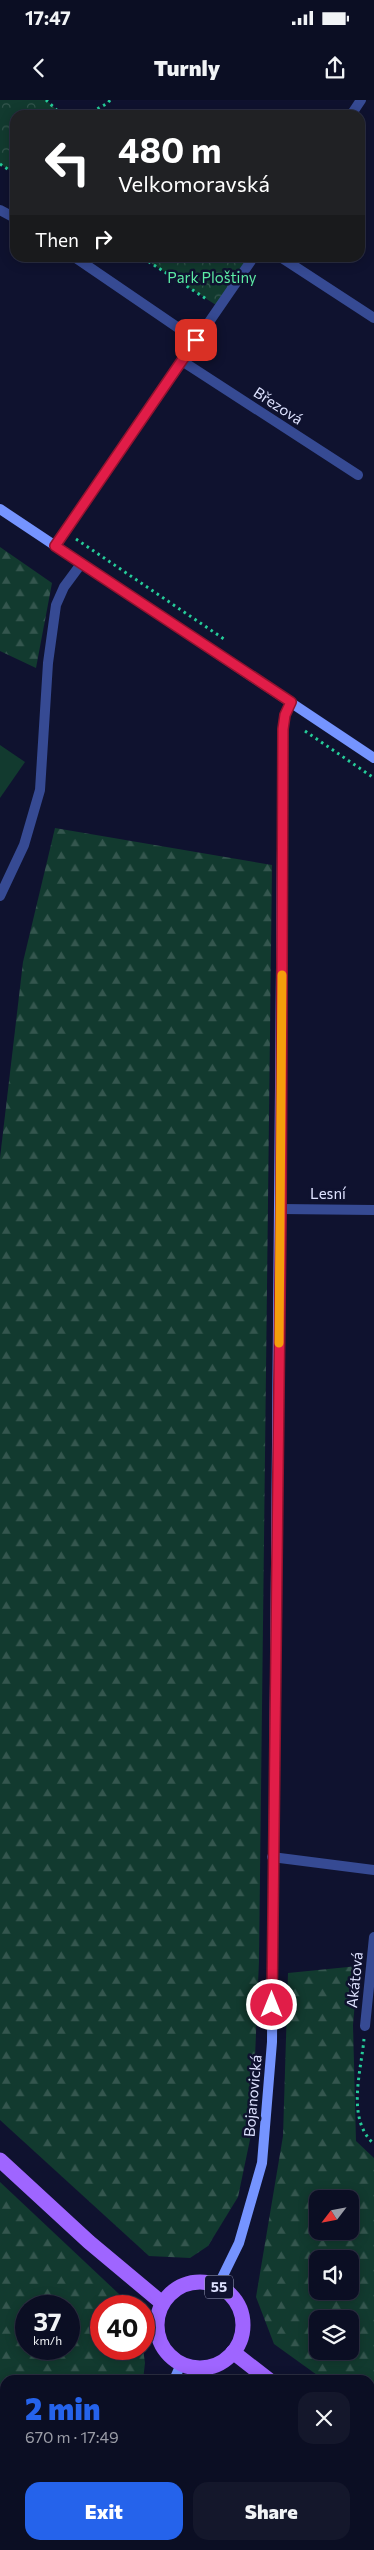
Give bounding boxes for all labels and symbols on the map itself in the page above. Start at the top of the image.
park label: Park Ploštiny [167,268,257,286]
pin [175,319,217,361]
street label: Březová [251,383,306,428]
street label: Lesní [310,1184,347,1202]
street label: Akátová [342,1951,366,2009]
position arrow [245,1978,297,2030]
street label: Bojanovická [239,2054,265,2138]
north arrow [309,2190,359,2240]
road number: 55 [205,2276,233,2298]
speed limit sign: 40 [90,2295,155,2360]

